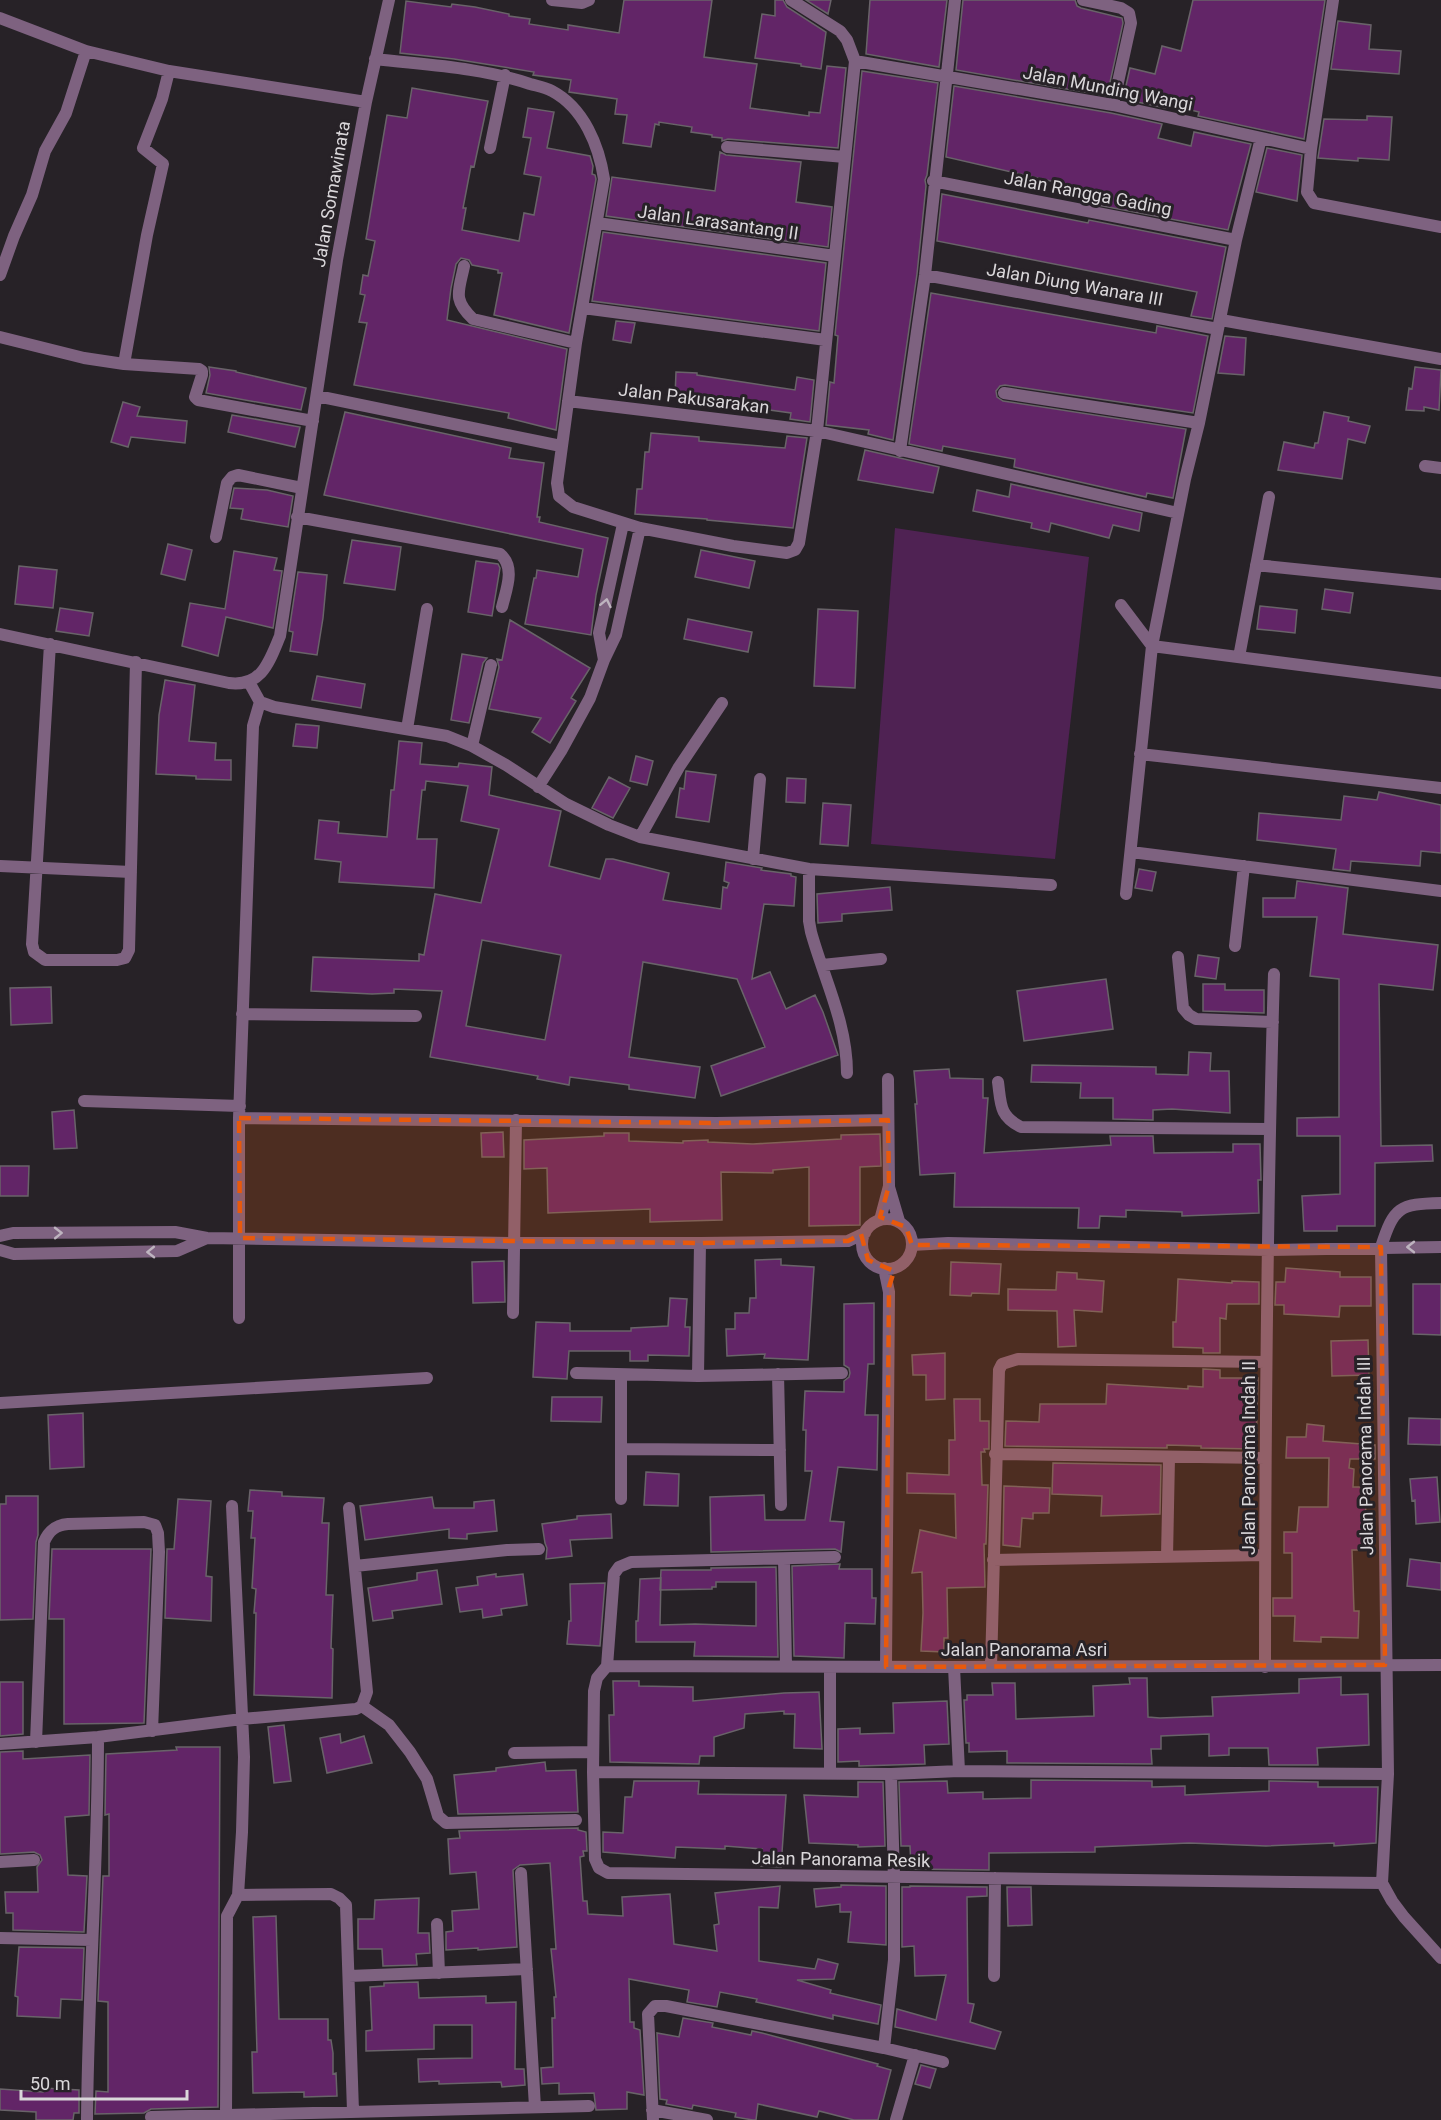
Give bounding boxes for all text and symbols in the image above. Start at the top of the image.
street label: Jalan Munding Wangi [1021,61,1195,115]
street label: Jalan Somawinata [308,119,354,269]
street label: Jalan Rangga Gading [1002,166,1174,220]
street label: Jalan Larasantang II [636,200,800,244]
street label: Jalan Diung Wanara III [985,258,1165,310]
street label: Jalan Pakusarakan [617,378,771,418]
one-way arrow [598,598,611,608]
one-way arrow [54,1227,63,1239]
one-way arrow [1407,1241,1416,1253]
one-way arrow [147,1245,156,1258]
street label: Jalan Panorama Indah III [1353,1356,1377,1556]
street label: Jalan Panorama Indah II [1238,1361,1259,1555]
street label: Jalan Panorama Asri [941,1639,1107,1660]
street label: Jalan Panorama Resik [752,1847,931,1871]
scale bar [21,2063,188,2101]
text: 50 m [30,2073,70,2094]

